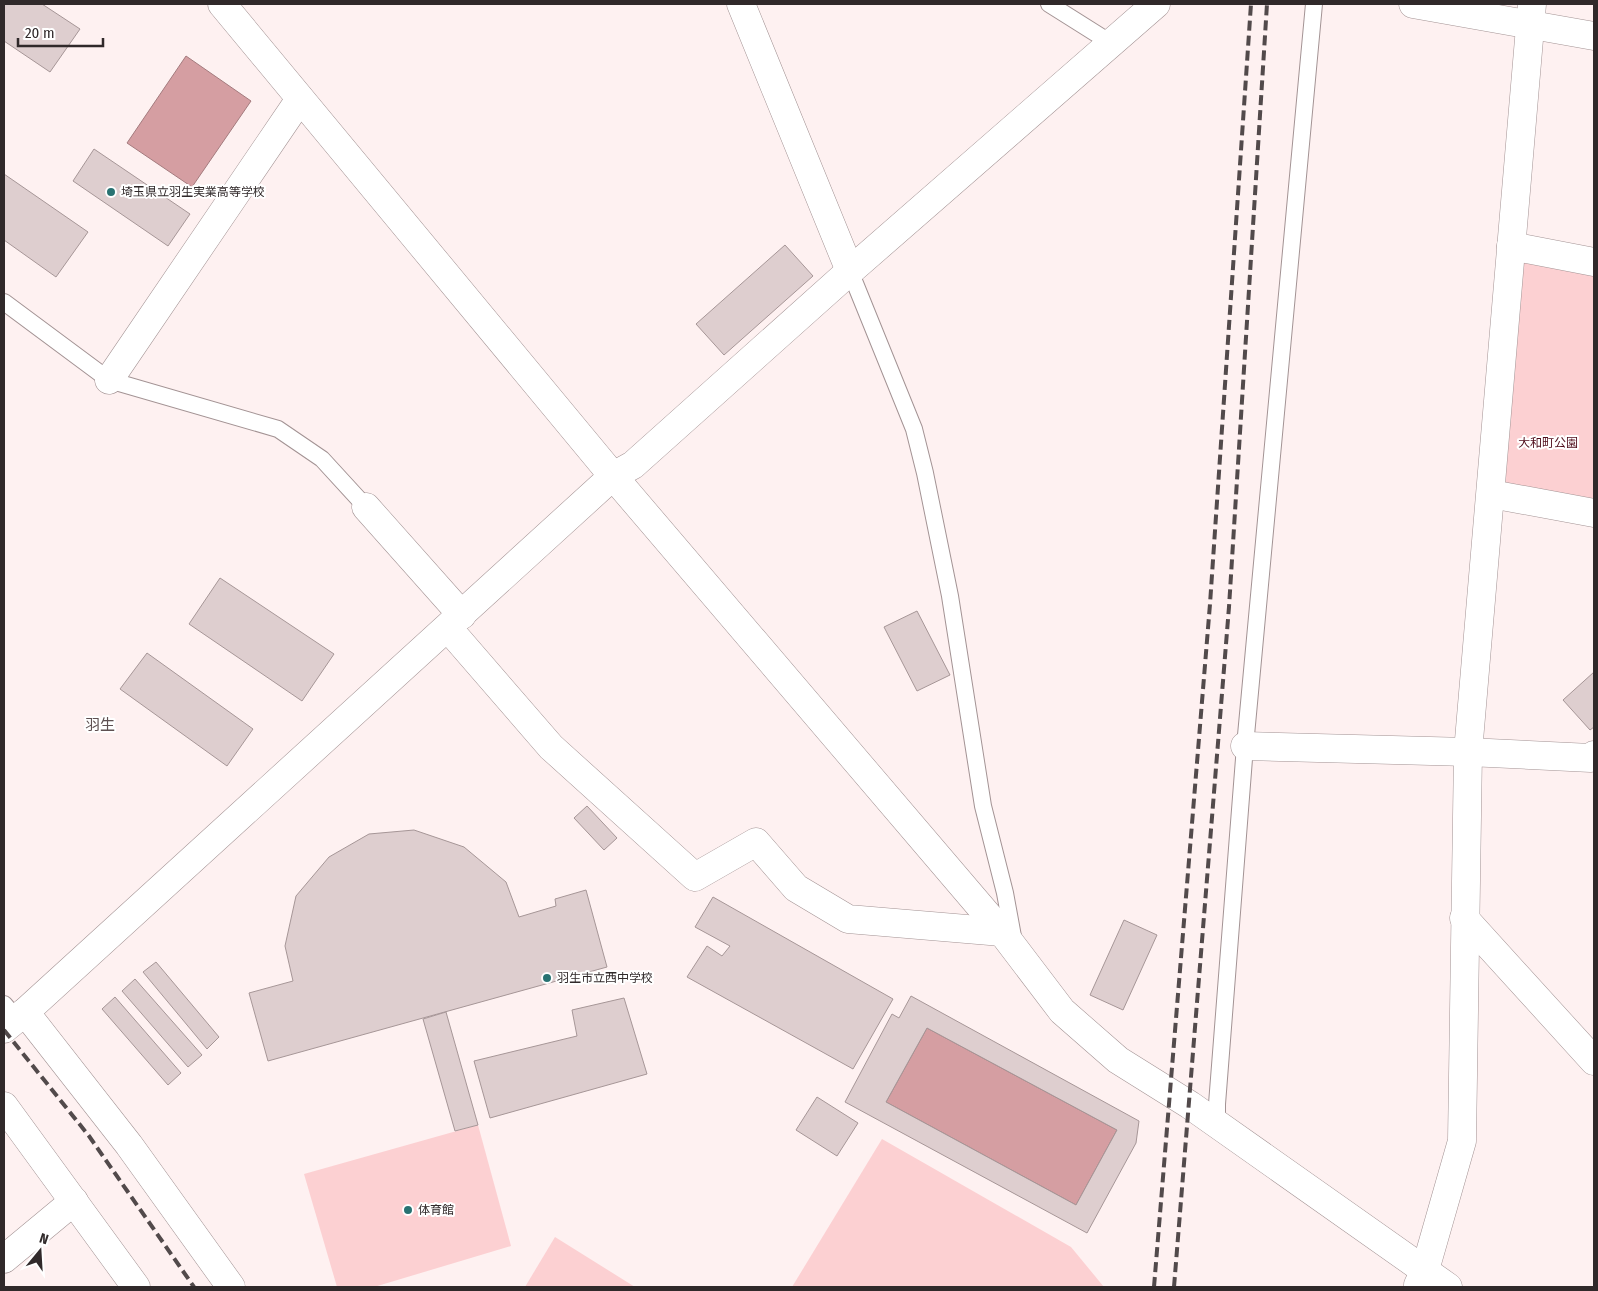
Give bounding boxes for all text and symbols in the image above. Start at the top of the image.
scale bar [18,15,102,47]
text: 20 m [25,24,55,42]
place label: 埼玉県立羽生実業高等学校 [121,185,265,199]
marker: 埼玉県立羽生実業高等学校 [105,186,117,198]
park label: 大和町公園 [1518,436,1578,450]
district label: 羽生 [85,716,115,734]
place label: 羽生市立西中学校 [557,971,653,985]
marker: 羽生市立西中学校 [541,972,553,984]
place label: 体育館 [418,1203,454,1217]
marker: 体育館 [402,1204,414,1216]
north arrow [15,1226,65,1276]
text: N [37,1230,50,1248]

